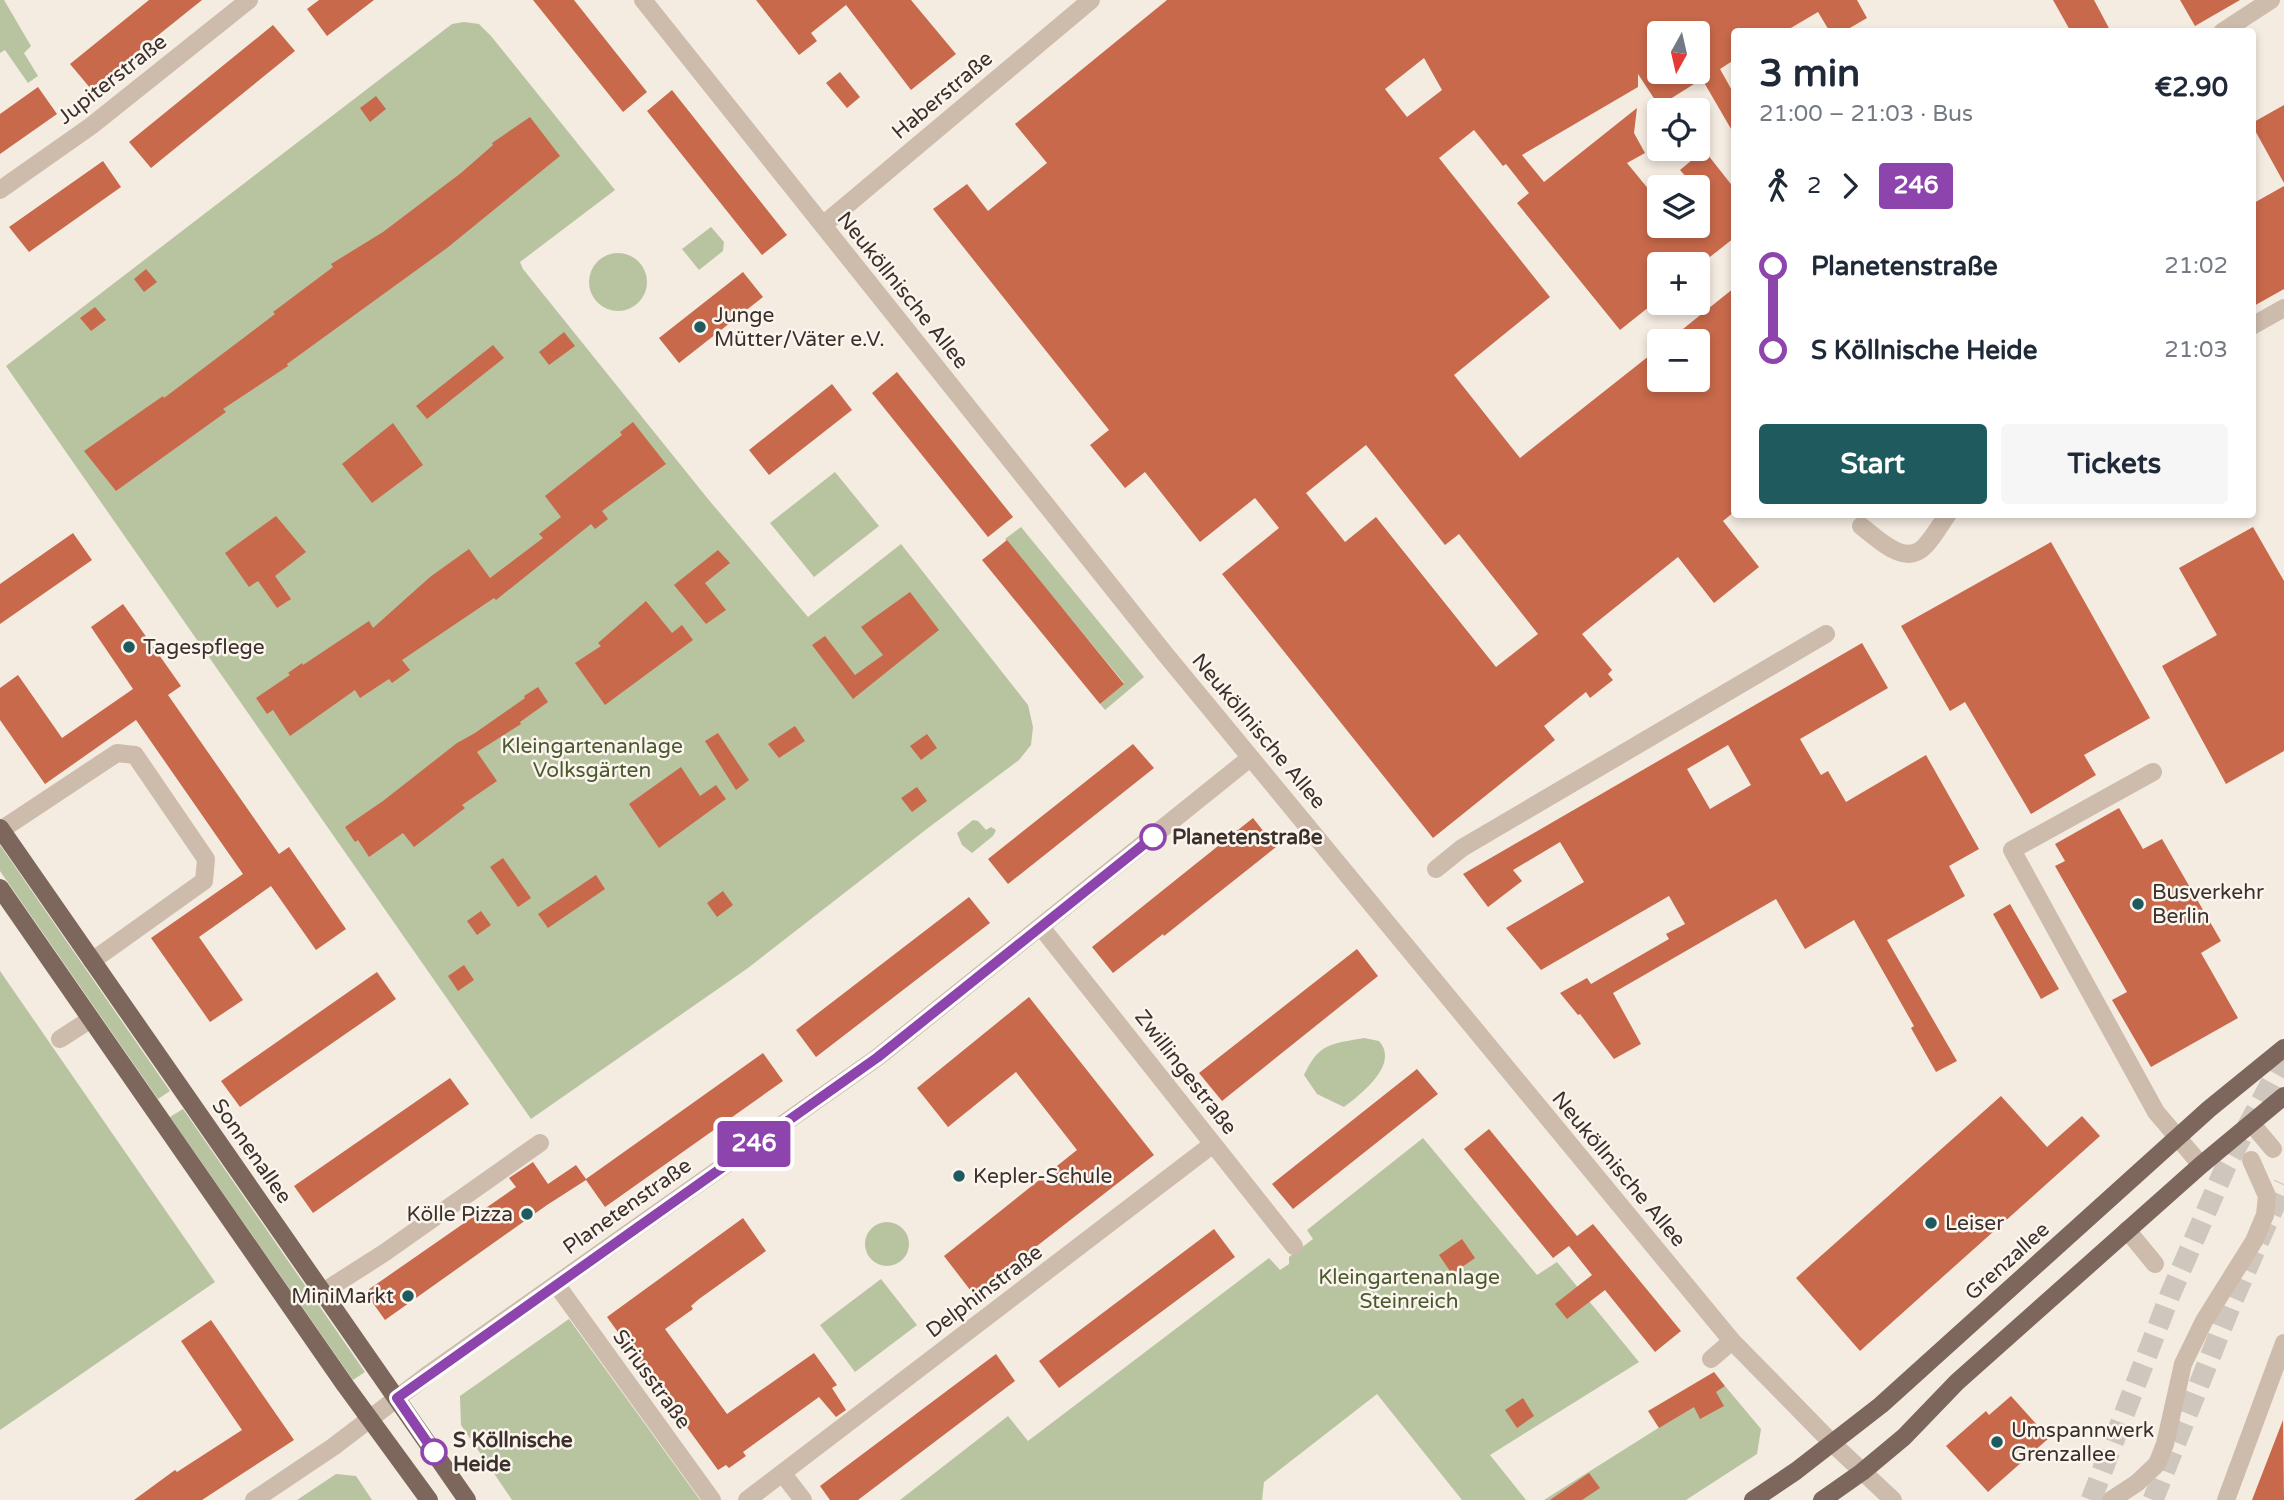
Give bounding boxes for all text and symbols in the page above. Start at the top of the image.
north arrow [1647,21,1710,84]
map controls [1647,21,1710,392]
street label: Jupiterstraße [53,29,172,130]
street label: Haberstraße [887,46,998,145]
text: 3 min [1759,51,1860,97]
text: €2.90 [2155,72,2228,103]
button: locate [1647,98,1710,161]
text: 21:00 – 21:03 · Bus [1759,100,1973,128]
icon: walk [1759,167,1797,205]
icon: forward [1831,167,1869,205]
text: 246 [1893,171,1939,200]
text: 2 [1807,172,1821,200]
button: layers [1647,175,1710,238]
street label: Neuköllnische Allee [832,207,974,374]
text: Planetenstraße [1811,251,1998,282]
button: + [1647,252,1710,315]
text: 21:02 [2164,252,2228,280]
place label: Junge Mütter/Väter e.V. [714,303,885,352]
marker: Junge Mütter/Väter e.V. [692,319,708,335]
button: − [1647,329,1710,392]
text: S Köllnische Heide [1811,335,2038,366]
text: 21:03 [2164,336,2228,364]
button: Start [1759,424,1987,504]
button: Tickets [2001,424,2228,504]
place label: Tagespflege [143,635,265,660]
marker: Tagespflege [121,639,137,655]
street label: Neuköllnische Allee [1186,649,1331,814]
park label: Kleingartenanlage Volksgärten [501,734,683,783]
marker: Planetenstraße [1140,824,1166,850]
place label: Planetenstraße [1172,825,1323,850]
place label: Busverkehr Berlin [2152,880,2264,929]
marker: Busverkehr Berlin [2130,896,2146,912]
street label: Zwillingestraße [1129,1005,1242,1140]
street label: Neuköllnische Allee [1546,1087,1691,1252]
street label: Sonnenallee [206,1094,297,1209]
line badge: 246 [714,1121,794,1167]
text: 246 [731,1129,777,1158]
street label: Planetenstraße [558,1153,696,1260]
place label: Kepler-Schule [973,1164,1112,1189]
marker: Kepler-Schule [951,1168,967,1184]
place label: Kölle Pizza [406,1202,513,1227]
marker: Kölle Pizza [519,1206,535,1222]
place label: Leiser [1945,1211,2004,1236]
marker: Leiser [1923,1215,1939,1231]
street label: Grenzallee [1960,1217,2055,1306]
street label: Delphinstraße [921,1240,1047,1343]
park label: Kleingartenanlage Steinreich [1318,1265,1500,1314]
place label: MiniMarkt [291,1284,394,1309]
marker: MiniMarkt [400,1288,416,1304]
street label: Siriusstraße [607,1325,696,1434]
place label: Umspannwerk Grenzallee [2011,1418,2154,1467]
place label: S Köllnische Heide [453,1428,573,1477]
marker: Umspannwerk Grenzallee [1989,1434,2005,1450]
marker: S Köllnische Heide [421,1439,447,1465]

